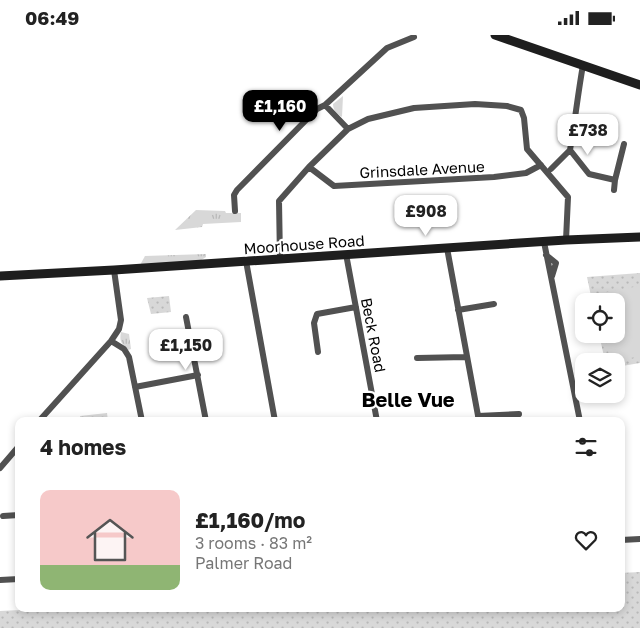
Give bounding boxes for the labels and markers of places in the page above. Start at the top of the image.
pin: £1,160 [239,89,321,132]
pin: £738 [558,113,618,156]
pin: £908 [396,195,456,237]
pin: £1,150 [145,329,227,371]

